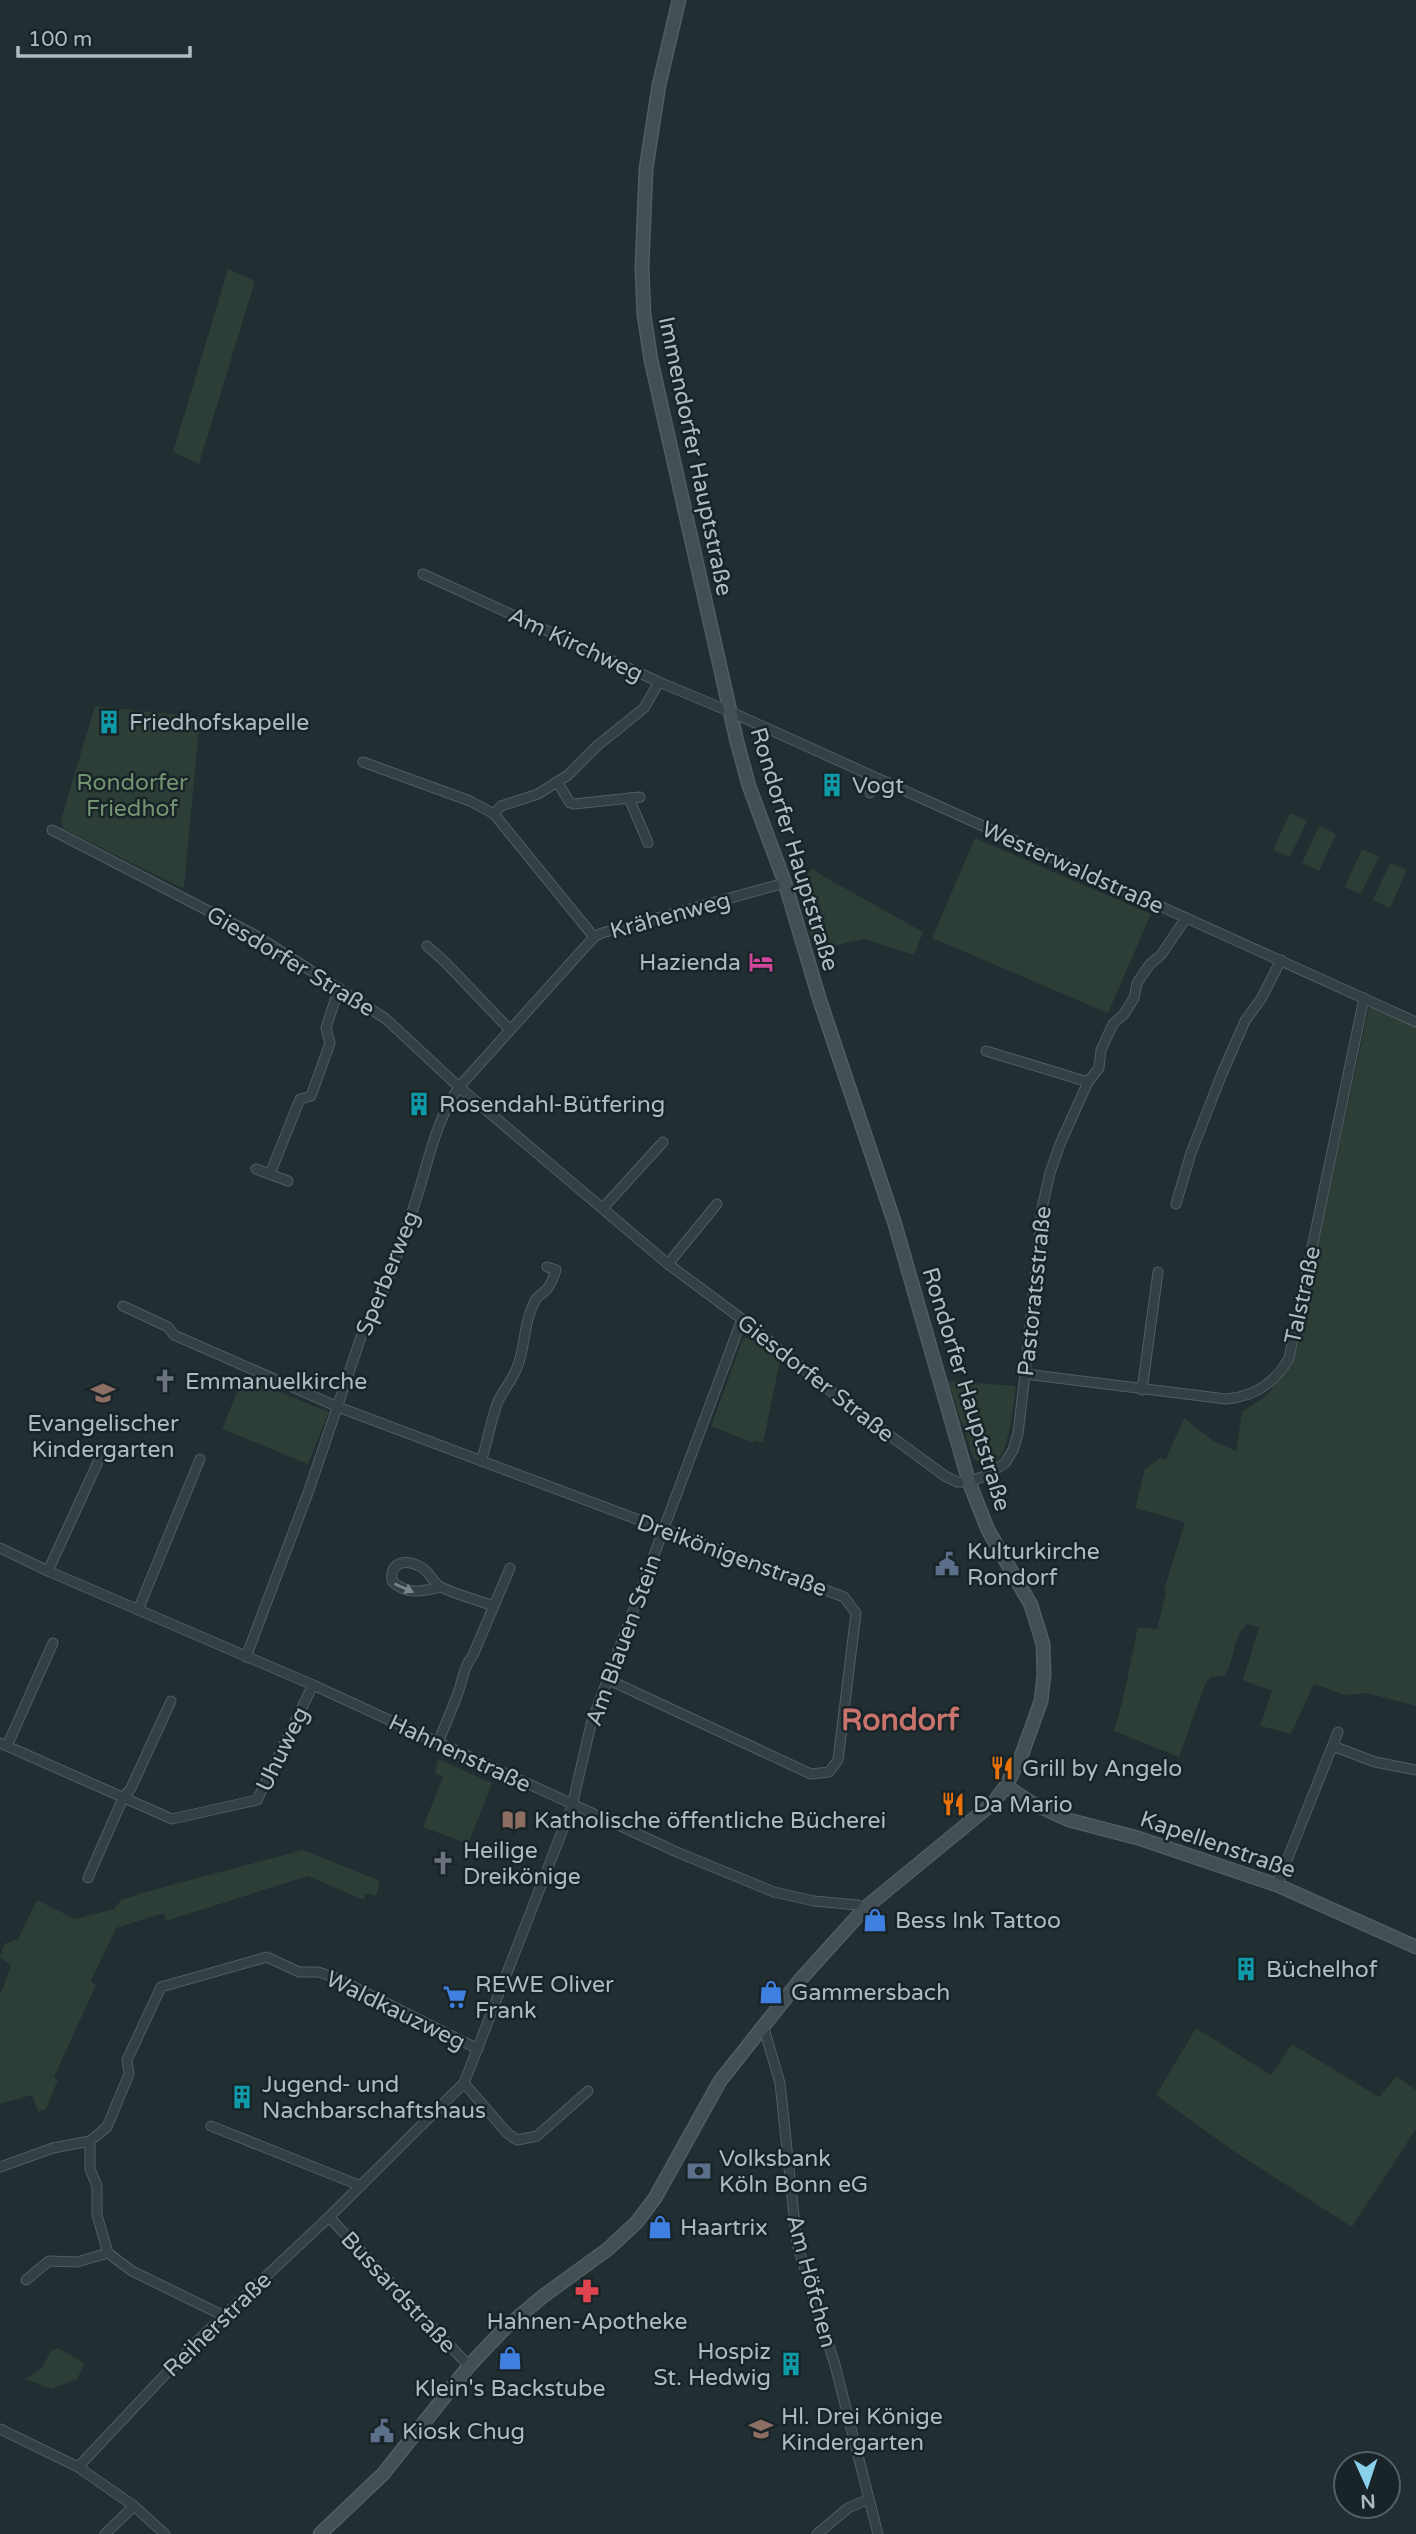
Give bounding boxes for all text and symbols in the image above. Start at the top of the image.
scale bar [18,14,189,58]
text: 100 m [28,27,92,52]
street label: Immendorfer Hauptstraße [652,314,738,598]
street label: Am Kirchweg [504,601,647,688]
building icon: Friedhofskapelle [95,708,123,736]
place label: Friedhofskapelle [129,709,309,737]
street label: Rondorfer Hauptstraße [744,724,844,975]
park label: Rondorfer Friedhof [76,769,188,823]
building icon: Vogt [818,771,846,799]
place label: Vogt [852,772,904,800]
street label: Westerwaldstraße [977,815,1168,921]
street label: Krähenweg [607,886,734,945]
street label: Giesdorfer Straße [201,901,380,1023]
hotel icon: Hazienda [747,948,775,976]
place label: Hazienda [639,949,741,977]
building icon: Rosendahl-Bütfering [405,1090,433,1118]
place label: Rosendahl-Bütfering [439,1091,665,1119]
street label: Pastoratsstraße [1012,1205,1058,1378]
street label: Sperberweg [350,1207,426,1340]
street label: Talstraße [1279,1244,1327,1347]
street label: Rondorfer Hauptstraße [916,1264,1016,1515]
street label: Giesdorfer Straße [731,1309,900,1449]
church icon: Emmanuelkirche [151,1367,179,1395]
place label: Emmanuelkirche [185,1368,367,1396]
school or university icon: Evangelischer Kindergarten [89,1379,117,1407]
place label: Evangelischer Kindergarten [27,1410,179,1464]
street label: Dreikönigenstraße [633,1509,831,1603]
place label: Kulturkirche Rondorf [967,1538,1100,1592]
public building icon: Kulturkirche Rondorf [933,1550,961,1578]
street label: Am Blauen Stein [580,1551,668,1730]
one-way arrow [394,1582,415,1593]
district label: Rondorf [841,1702,960,1739]
street label: Uhuweg [250,1703,315,1796]
street label: Hahnenstraße [384,1709,535,1799]
restaurant icon: Grill by Angelo [988,1754,1016,1782]
place label: Grill by Angelo [1022,1755,1182,1783]
restaurant icon: Da Mario [939,1790,967,1818]
place label: Da Mario [973,1791,1073,1819]
street label: Kapellenstraße [1136,1805,1299,1885]
library icon: Katholische öffentliche Bücherei [500,1806,528,1834]
place label: Katholische öffentliche Bücherei [534,1807,886,1835]
place label: Heilige Dreikönige [463,1837,581,1891]
church icon: Heilige Dreikönige [429,1849,457,1877]
shop icon: Bess Ink Tattoo [861,1906,889,1934]
place label: Bess Ink Tattoo [895,1907,1061,1935]
building icon: Büchelhof [1232,1955,1260,1983]
place label: Büchelhof [1266,1956,1378,1984]
street label: Waldkauzweg [321,1965,470,2057]
place label: REWE Oliver Frank [475,1971,614,2025]
shop icon: Gammersbach [757,1978,785,2006]
place label: Gammersbach [791,1979,950,2007]
supermarket icon: REWE Oliver Frank [441,1983,469,2011]
place label: Jugend- und Nachbarschaftshaus [262,2071,486,2125]
building icon: Jugend- und Nachbarschaftshaus [228,2083,256,2111]
place label: Volksbank Köln Bonn eG [719,2145,868,2199]
bank icon: Volksbank Köln Bonn eG [685,2157,713,2185]
street label: Am Höfchen [780,2212,842,2351]
shop icon: Haartrix [646,2213,674,2241]
place label: Haartrix [680,2214,768,2242]
street label: Bussardstraße [335,2226,462,2359]
street label: Reiherstraße [158,2266,278,2383]
pharmacy icon: Hahnen-Apotheke [573,2277,601,2305]
place label: Hahnen-Apotheke [487,2308,687,2336]
place label: Hospiz St. Hedwig [654,2338,771,2392]
shop icon: Klein's Backstube [496,2344,524,2372]
building icon: Hospiz St. Hedwig [777,2350,805,2378]
place label: Klein's Backstube [415,2375,605,2403]
place label: Hl. Drei Könige Kindergarten [781,2403,943,2457]
school or university icon: Hl. Drei Könige Kindergarten [747,2415,775,2443]
public building icon: Kiosk Chug [368,2417,396,2445]
place label: Kiosk Chug [402,2418,525,2446]
north arrow [1332,2450,1402,2520]
text: N [1360,2490,1376,2512]

